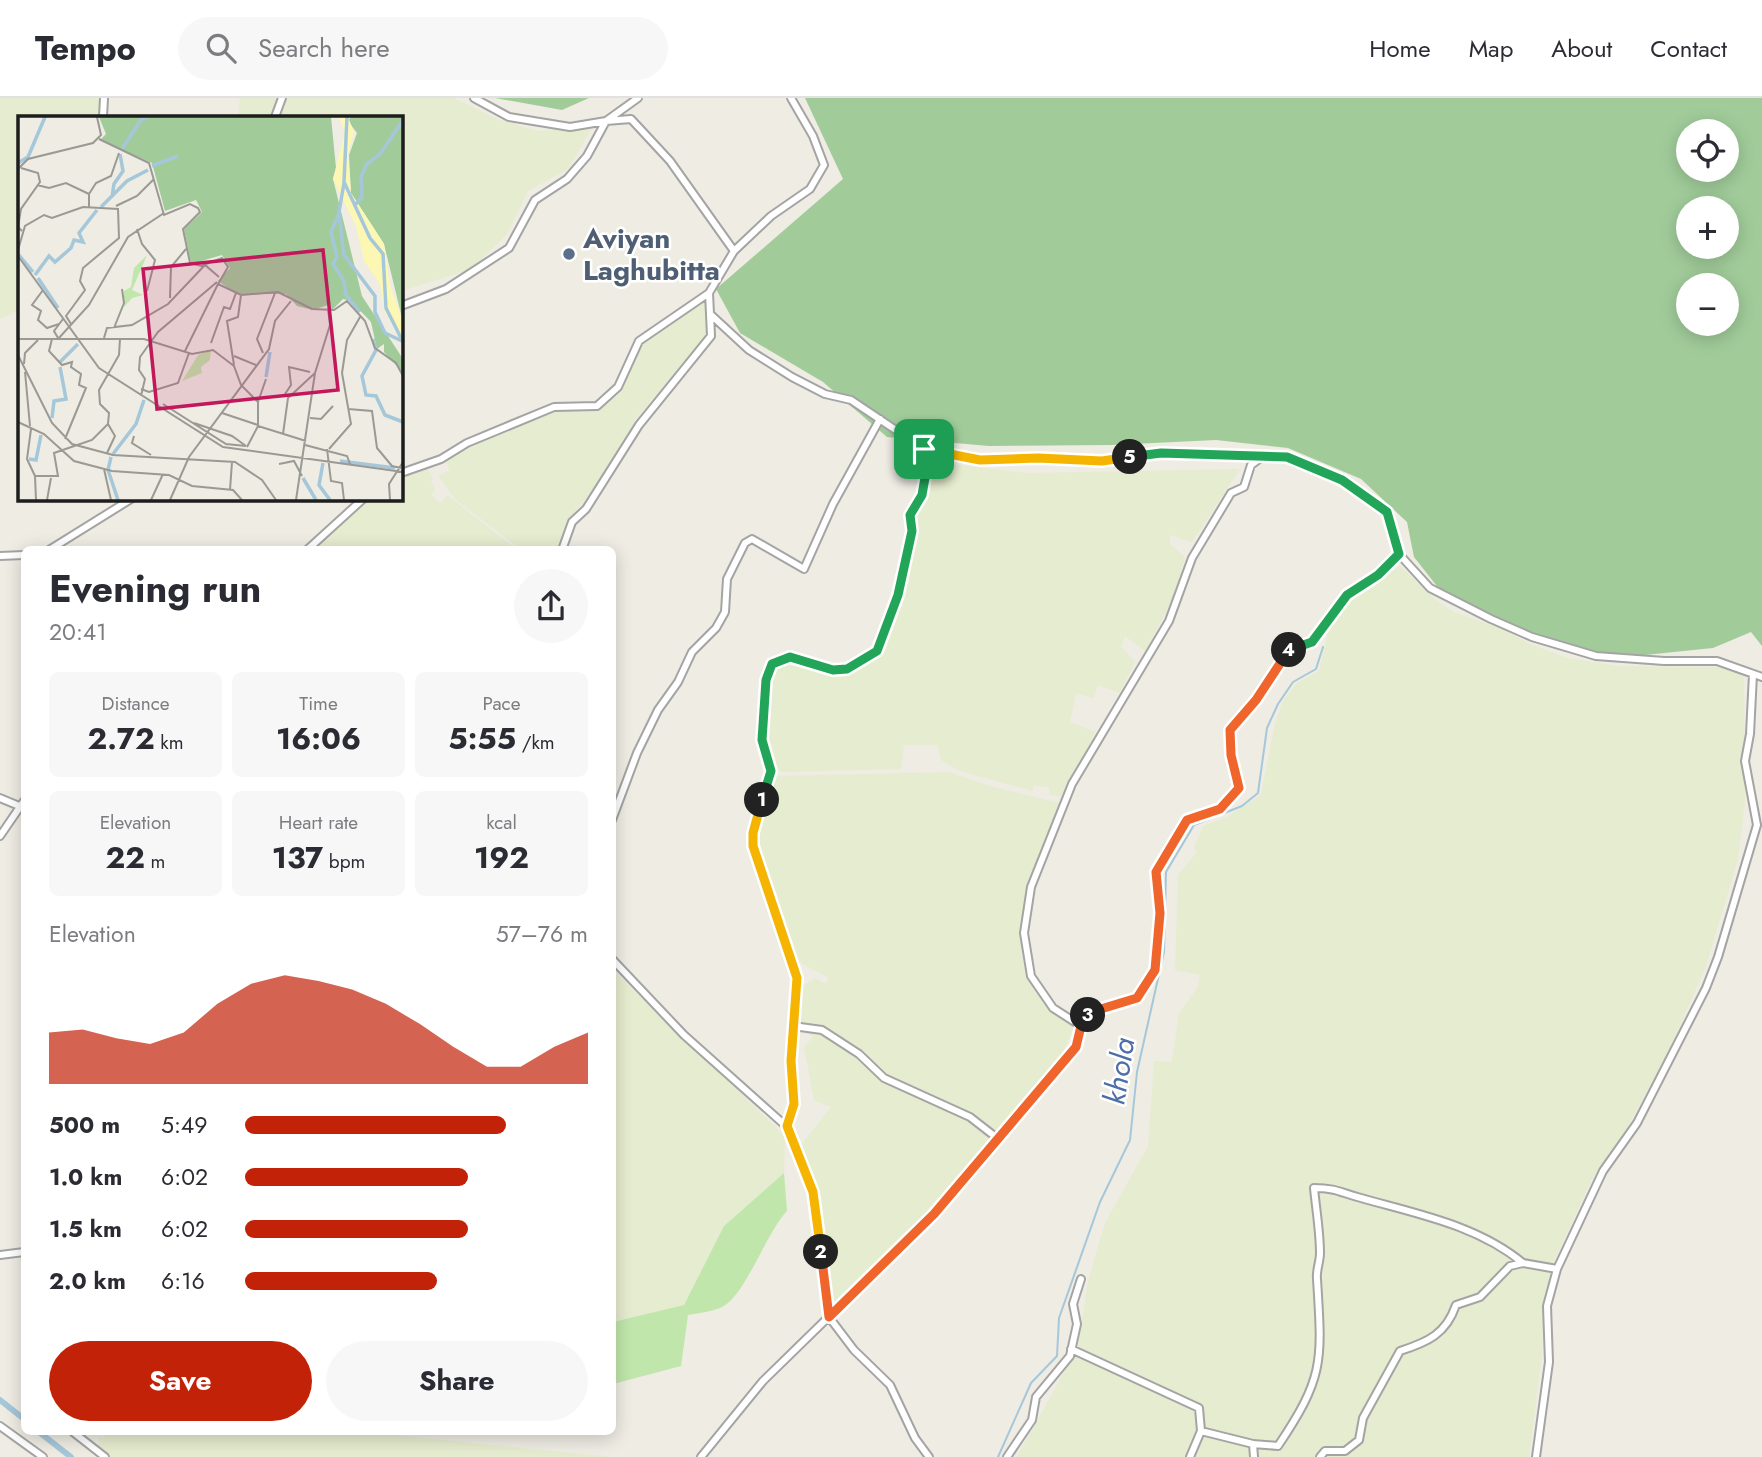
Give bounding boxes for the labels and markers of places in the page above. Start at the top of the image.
place label: Aviyan Laghubitta [582,218,720,291]
marker: Aviyan Laghubitta [561,246,577,262]
pin [894,419,954,479]
pin: 5 [1112,440,1148,474]
pin: 4 [1272,632,1306,668]
pin: 1 [744,782,780,818]
pin: 3 [1070,998,1106,1032]
pin: 2 [804,1234,838,1270]

